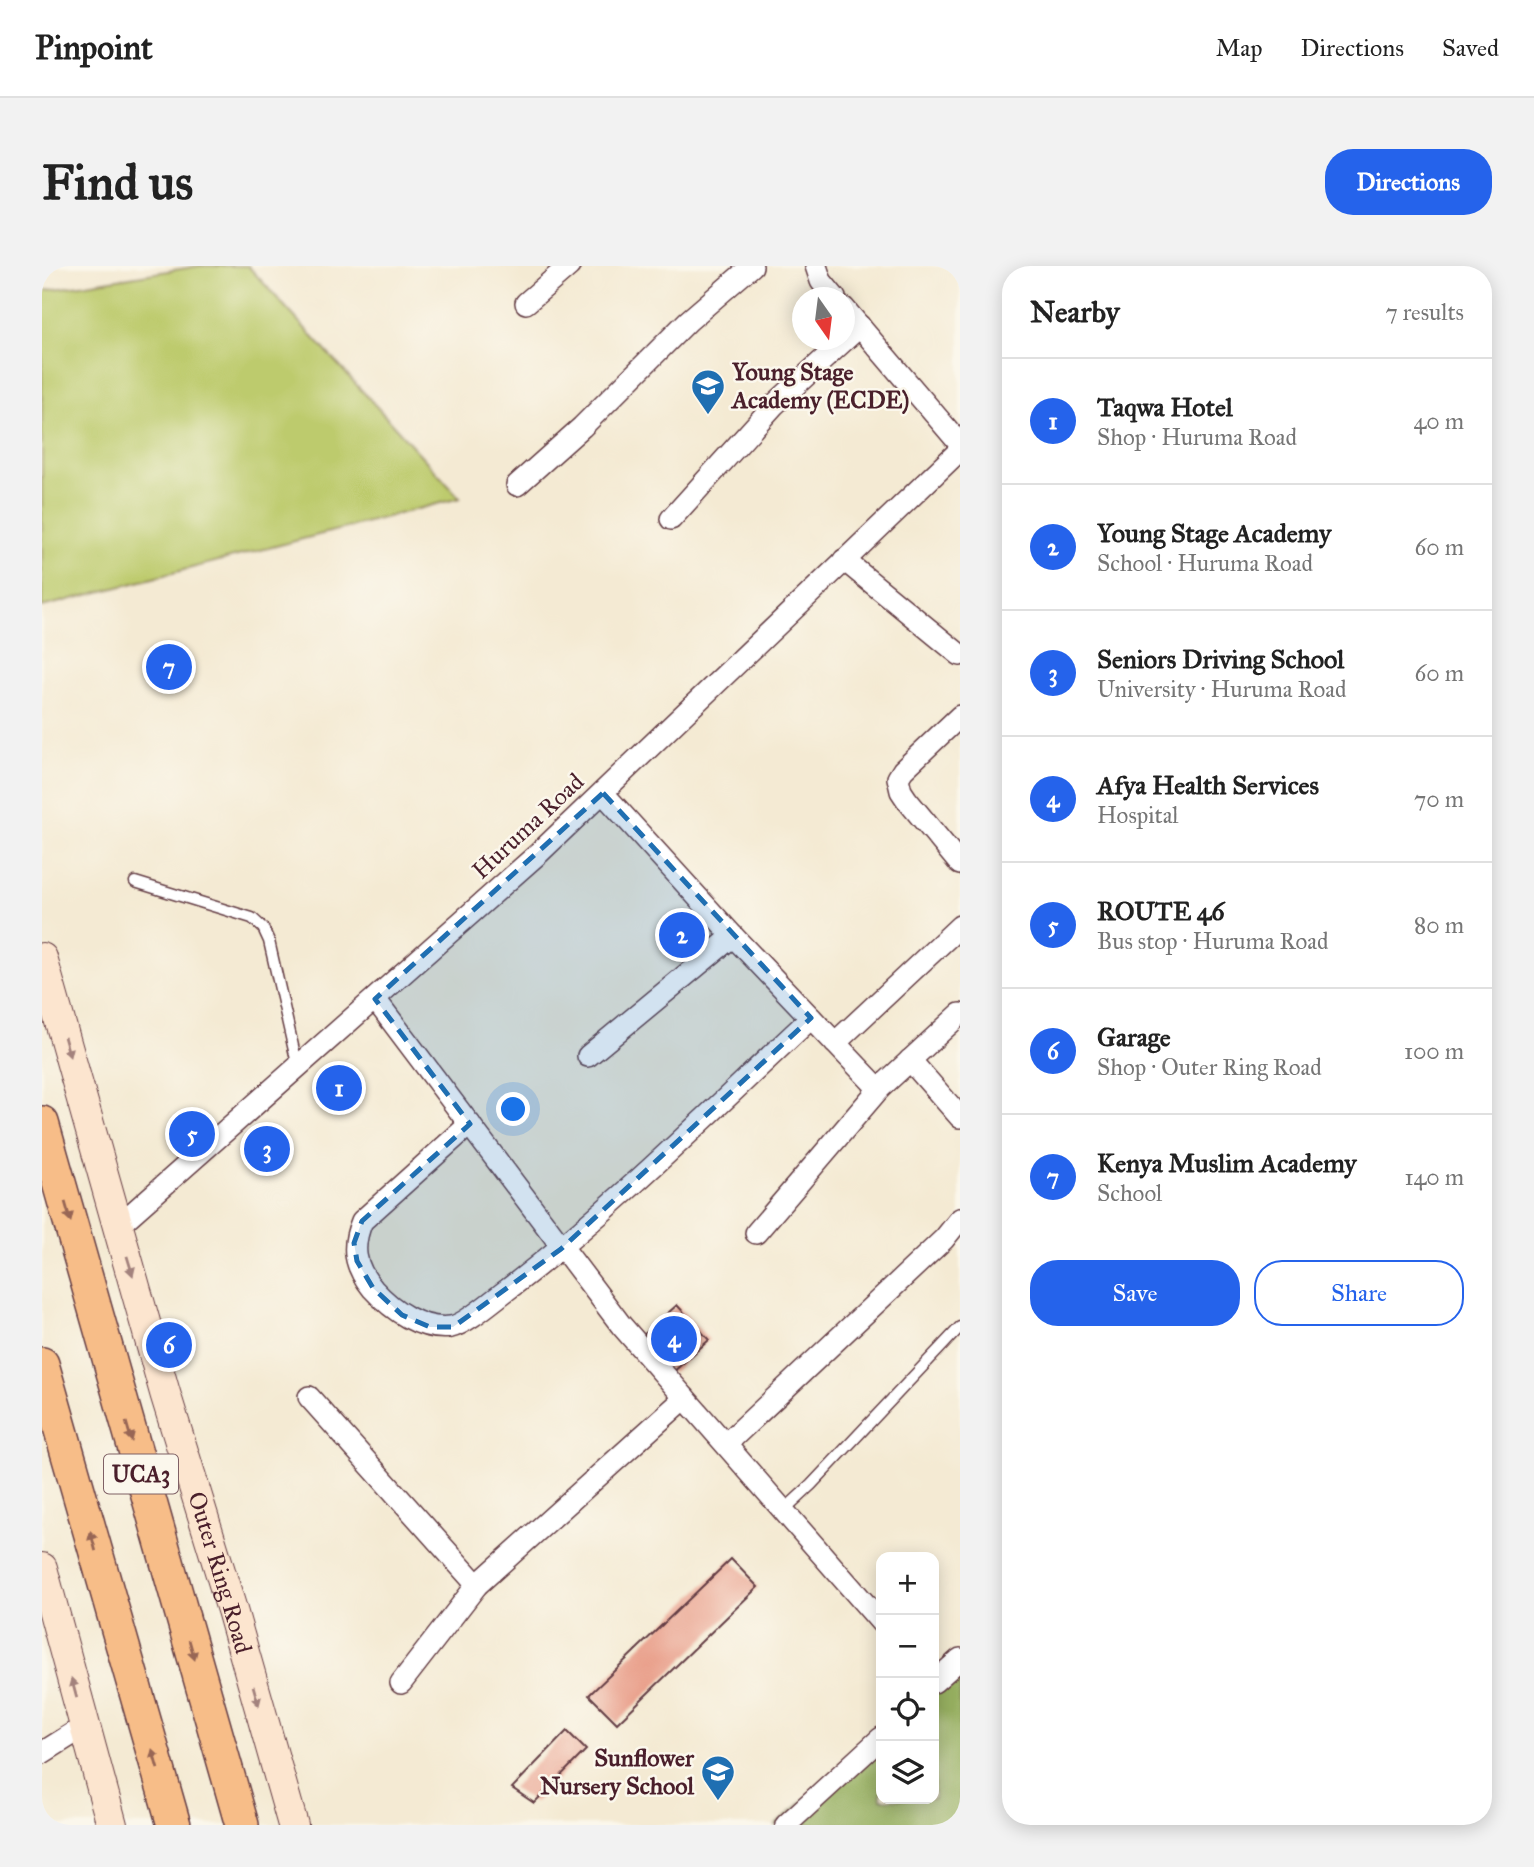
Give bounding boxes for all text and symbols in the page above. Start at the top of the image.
text: Pinpoint [35,28,153,68]
text: Map [1216,33,1263,63]
text: Directions [1301,33,1404,63]
text: Saved [1442,33,1499,63]
button: Directions [1325,149,1492,215]
text: Find us [42,153,193,212]
north arrow [792,287,855,350]
text: Nearby [1030,294,1120,330]
text: 7 results [1385,298,1464,326]
place label: Young Stage Academy (ECDE) [730,357,909,415]
school or university icon: Young Stage Academy (ECDE) [689,367,727,416]
text: Taqwa Hotel [1097,391,1233,423]
text: 1 [1048,407,1058,435]
text: 40 m [1414,407,1464,435]
text: Shop · Huruma Road [1097,423,1297,451]
text: Young Stage Academy [1097,517,1331,549]
text: 2 [1047,533,1059,561]
text: 60 m [1415,533,1464,561]
text: School · Huruma Road [1097,549,1313,577]
pin: 7 [146,641,192,693]
text: Seniors Driving School [1097,643,1344,675]
text: 3 [1048,659,1058,687]
text: 60 m [1415,659,1464,687]
text: University · Huruma Road [1097,675,1346,703]
street label: Huruma Road [466,767,590,885]
text: Afya Health Services [1097,769,1319,801]
text: 4 [1047,785,1059,813]
text: 70 m [1414,785,1464,813]
text: Hospital [1097,801,1179,829]
text: ROUTE 46 [1097,895,1225,927]
pin: 2 [659,909,705,961]
text: 5 [1048,911,1058,939]
text: 80 m [1414,911,1464,939]
text: Bus stop · Huruma Road [1097,927,1328,955]
text: Garage [1097,1021,1171,1053]
one-way arrow [63,1037,73,1058]
text: 6 [1047,1037,1059,1065]
text: 100 m [1404,1037,1464,1065]
text: Shop · Outer Ring Road [1097,1053,1322,1081]
pin: 1 [316,1062,362,1114]
your location [496,1092,530,1126]
pin: 5 [169,1108,215,1160]
pin: 3 [244,1123,290,1175]
text: Kenya Muslim Academy [1097,1147,1357,1179]
text: 7 [1047,1163,1059,1191]
text: 140 m [1404,1163,1464,1191]
text: School [1097,1179,1162,1207]
one-way arrow [63,1202,74,1224]
one-way arrow [125,1256,135,1277]
button: Save [1030,1260,1240,1326]
button: Share [1254,1260,1464,1326]
pin: 4 [651,1313,697,1365]
pin: 6 [146,1319,192,1371]
one-way arrow [124,1421,135,1443]
road number: UCA3 [104,1455,178,1494]
street label: Outer Ring Road [181,1488,259,1657]
one-way arrow [87,1529,98,1551]
map controls [876,1552,939,1804]
button: + [876,1552,939,1615]
button: − [876,1615,939,1678]
one-way arrow [187,1640,197,1661]
one-way arrow [69,1677,79,1698]
button: locate [876,1678,939,1741]
one-way arrow [252,1685,262,1706]
button: layers [876,1741,939,1804]
place label: Sunflower Nursery School [540,1743,695,1801]
one-way arrow [149,1749,159,1770]
school or university icon: Sunflower Nursery School [699,1753,737,1802]

